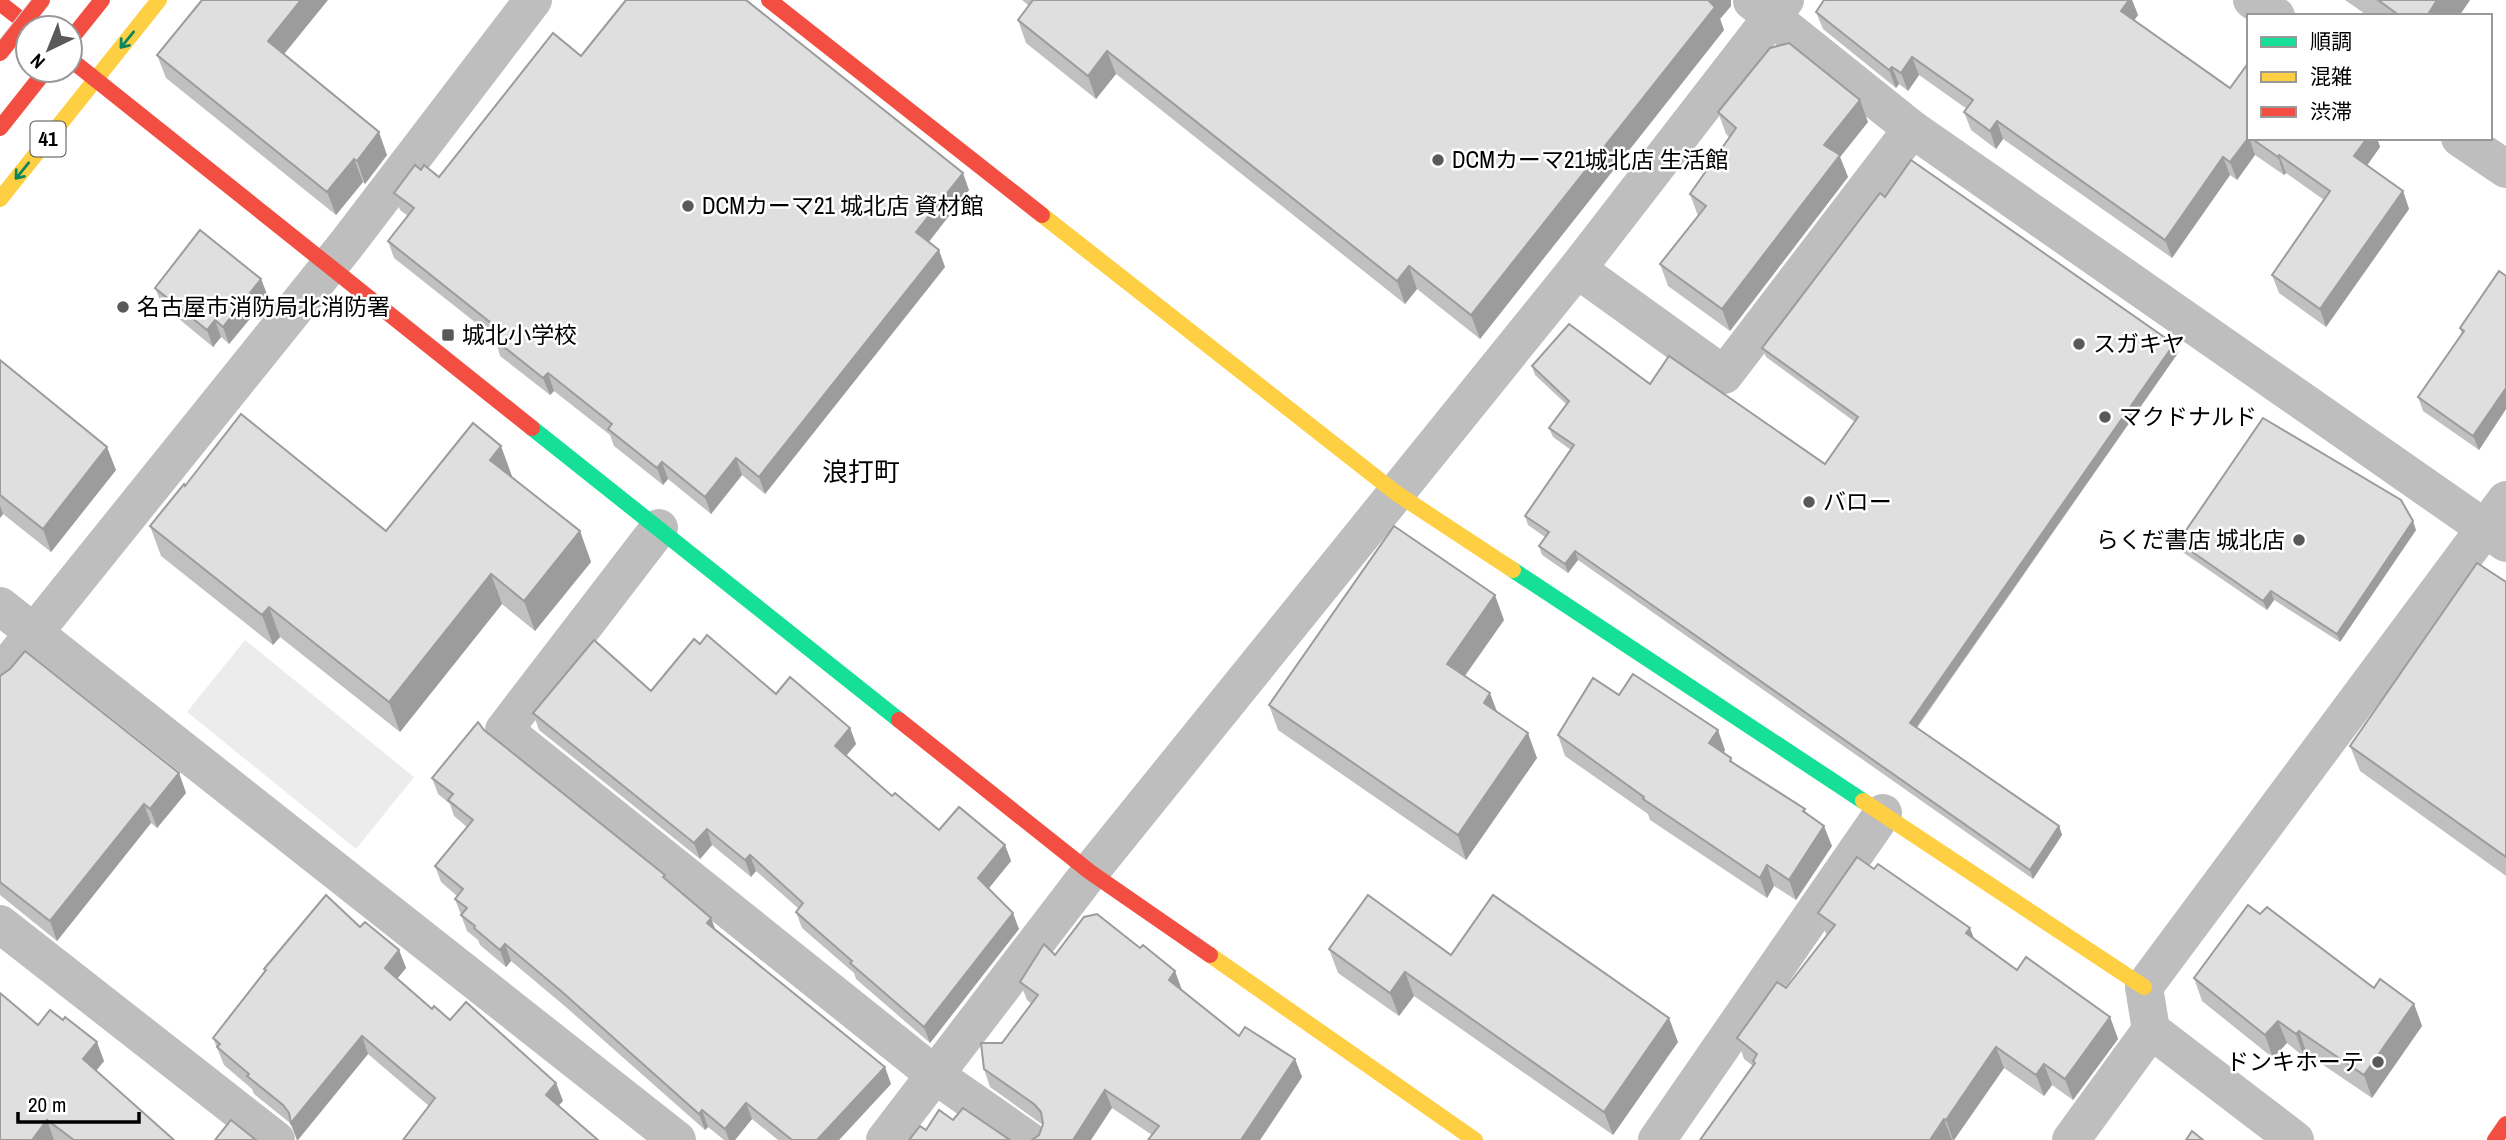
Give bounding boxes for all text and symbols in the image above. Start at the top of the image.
north arrow [14,14,84,84]
legend [2247,14,2492,140]
text: 順調 [2310,27,2352,56]
one-way arrow [119,30,135,48]
text: N [24,48,50,75]
text: 混雑 [2310,62,2352,91]
text: 渋滞 [2310,97,2352,126]
road number: 41 [30,122,66,156]
place label: DCMカーマ21城北店 生活館 [1452,144,1728,175]
marker: DCMカーマ21城北店 生活館 [1430,152,1446,168]
one-way arrow [15,162,30,180]
place label: DCMカーマ21 城北店 資材館 [702,190,983,221]
marker: DCMカーマ21 城北店 資材館 [680,198,696,214]
place label: 名古屋市消防局北消防署 [137,291,390,322]
marker: 名古屋市消防局北消防署 [115,299,131,315]
place label: 城北小学校 [462,319,577,350]
marker: 城北小学校 [440,327,456,343]
place label: スガキヤ [2093,328,2185,359]
marker: スガキヤ [2071,336,2087,352]
place label: マクドナルド [2119,401,2257,432]
marker: マクドナルド [2097,409,2113,425]
district label: 浪打町 [822,454,900,489]
place label: バロー [1823,486,1892,517]
marker: バロー [1801,494,1817,510]
place label: らくだ書店 城北店 [2096,524,2285,555]
marker: らくだ書店 城北店 [2291,532,2307,548]
place label: ドンキホーテ [2226,1046,2364,1077]
marker: ドンキホーテ [2370,1054,2386,1070]
scale bar [18,1080,138,1124]
text: 20 m [28,1090,66,1119]

